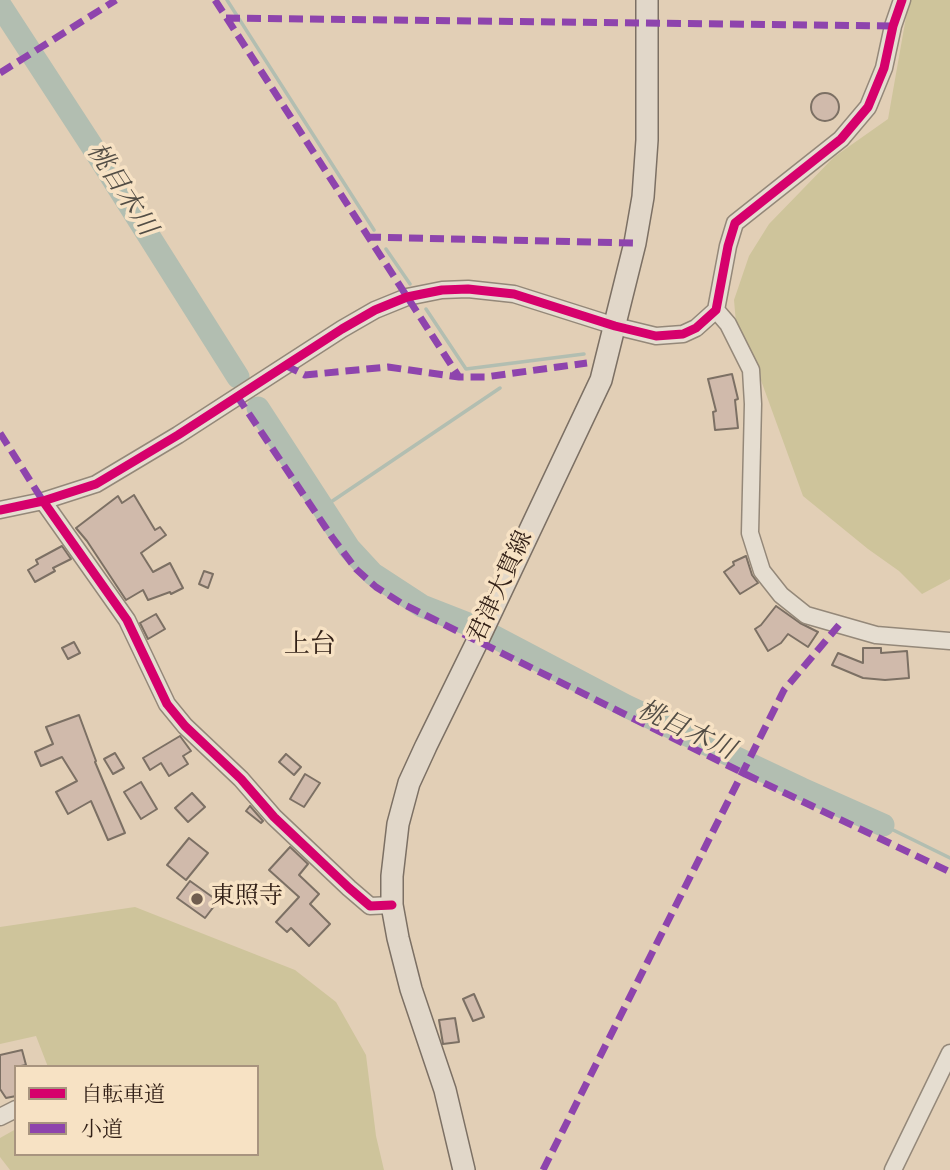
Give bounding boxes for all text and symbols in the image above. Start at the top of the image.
water label: 桃目木川 [78,139,160,243]
street label: 君津大貫線 [465,528,541,648]
district label: 上台 [284,632,336,664]
water label: 桃目木川 [631,697,739,769]
place label: 東照寺 [211,885,283,913]
marker: 東照寺 [189,891,205,907]
legend [14,1065,259,1156]
text: 自転車道 [81,1081,165,1111]
text: 小道 [81,1116,123,1146]

